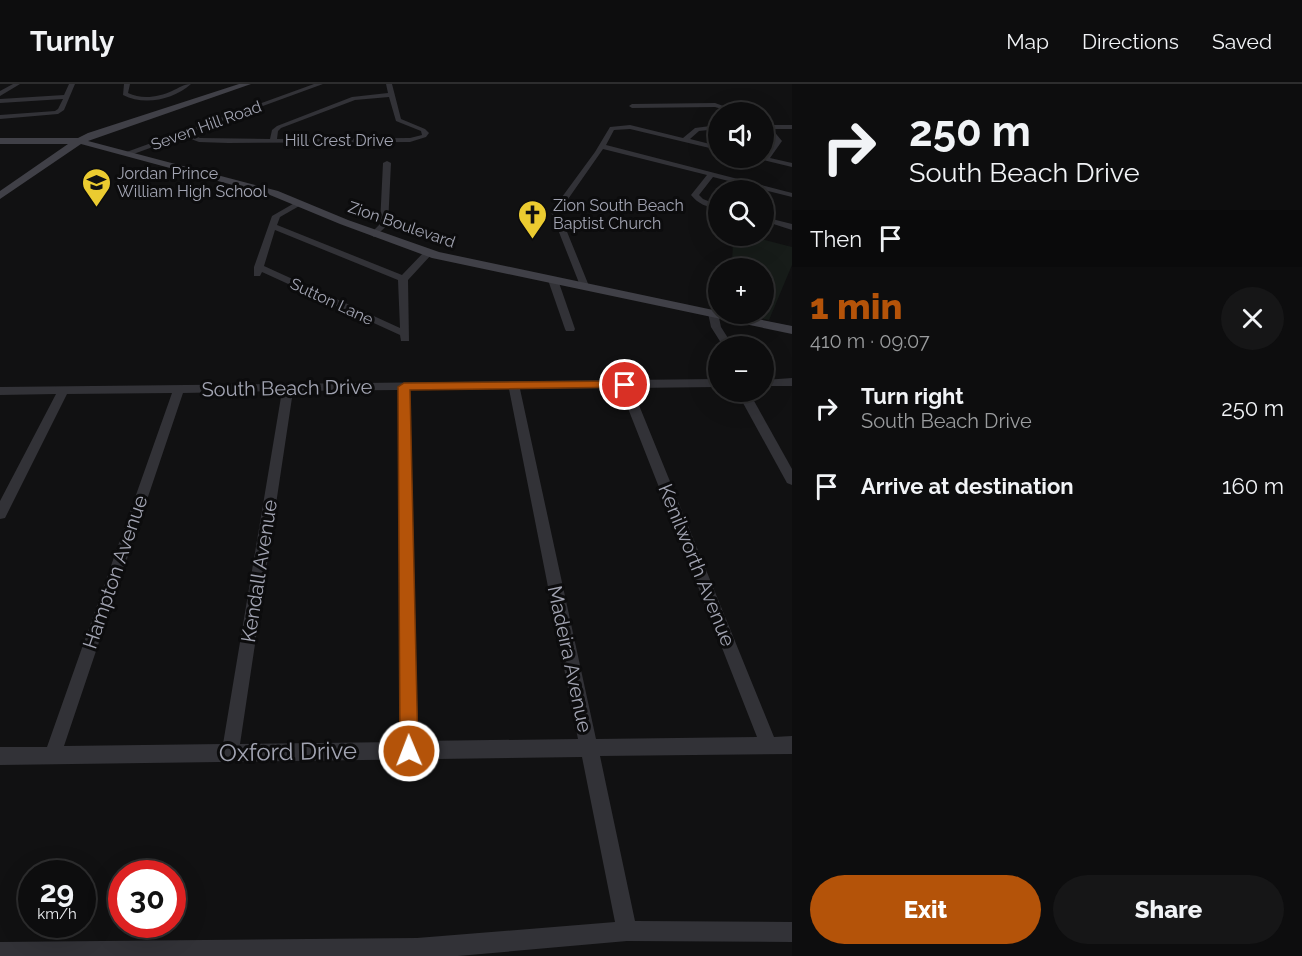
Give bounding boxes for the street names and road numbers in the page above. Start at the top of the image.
street label: Seven Hill Road [148,97,264,154]
street label: Hill Crest Drive [285,131,393,150]
street label: Zion Boulevard [346,197,458,252]
street label: Sutton Lane [287,274,376,329]
street label: South Beach Drive [201,375,373,401]
street label: Kenilworth Avenue [653,480,741,650]
street label: Hampton Avenue [77,492,153,652]
street label: Kendall Avenue [236,498,282,644]
street label: Madeira Avenue [543,583,597,735]
street label: Oxford Drive [219,736,357,767]

